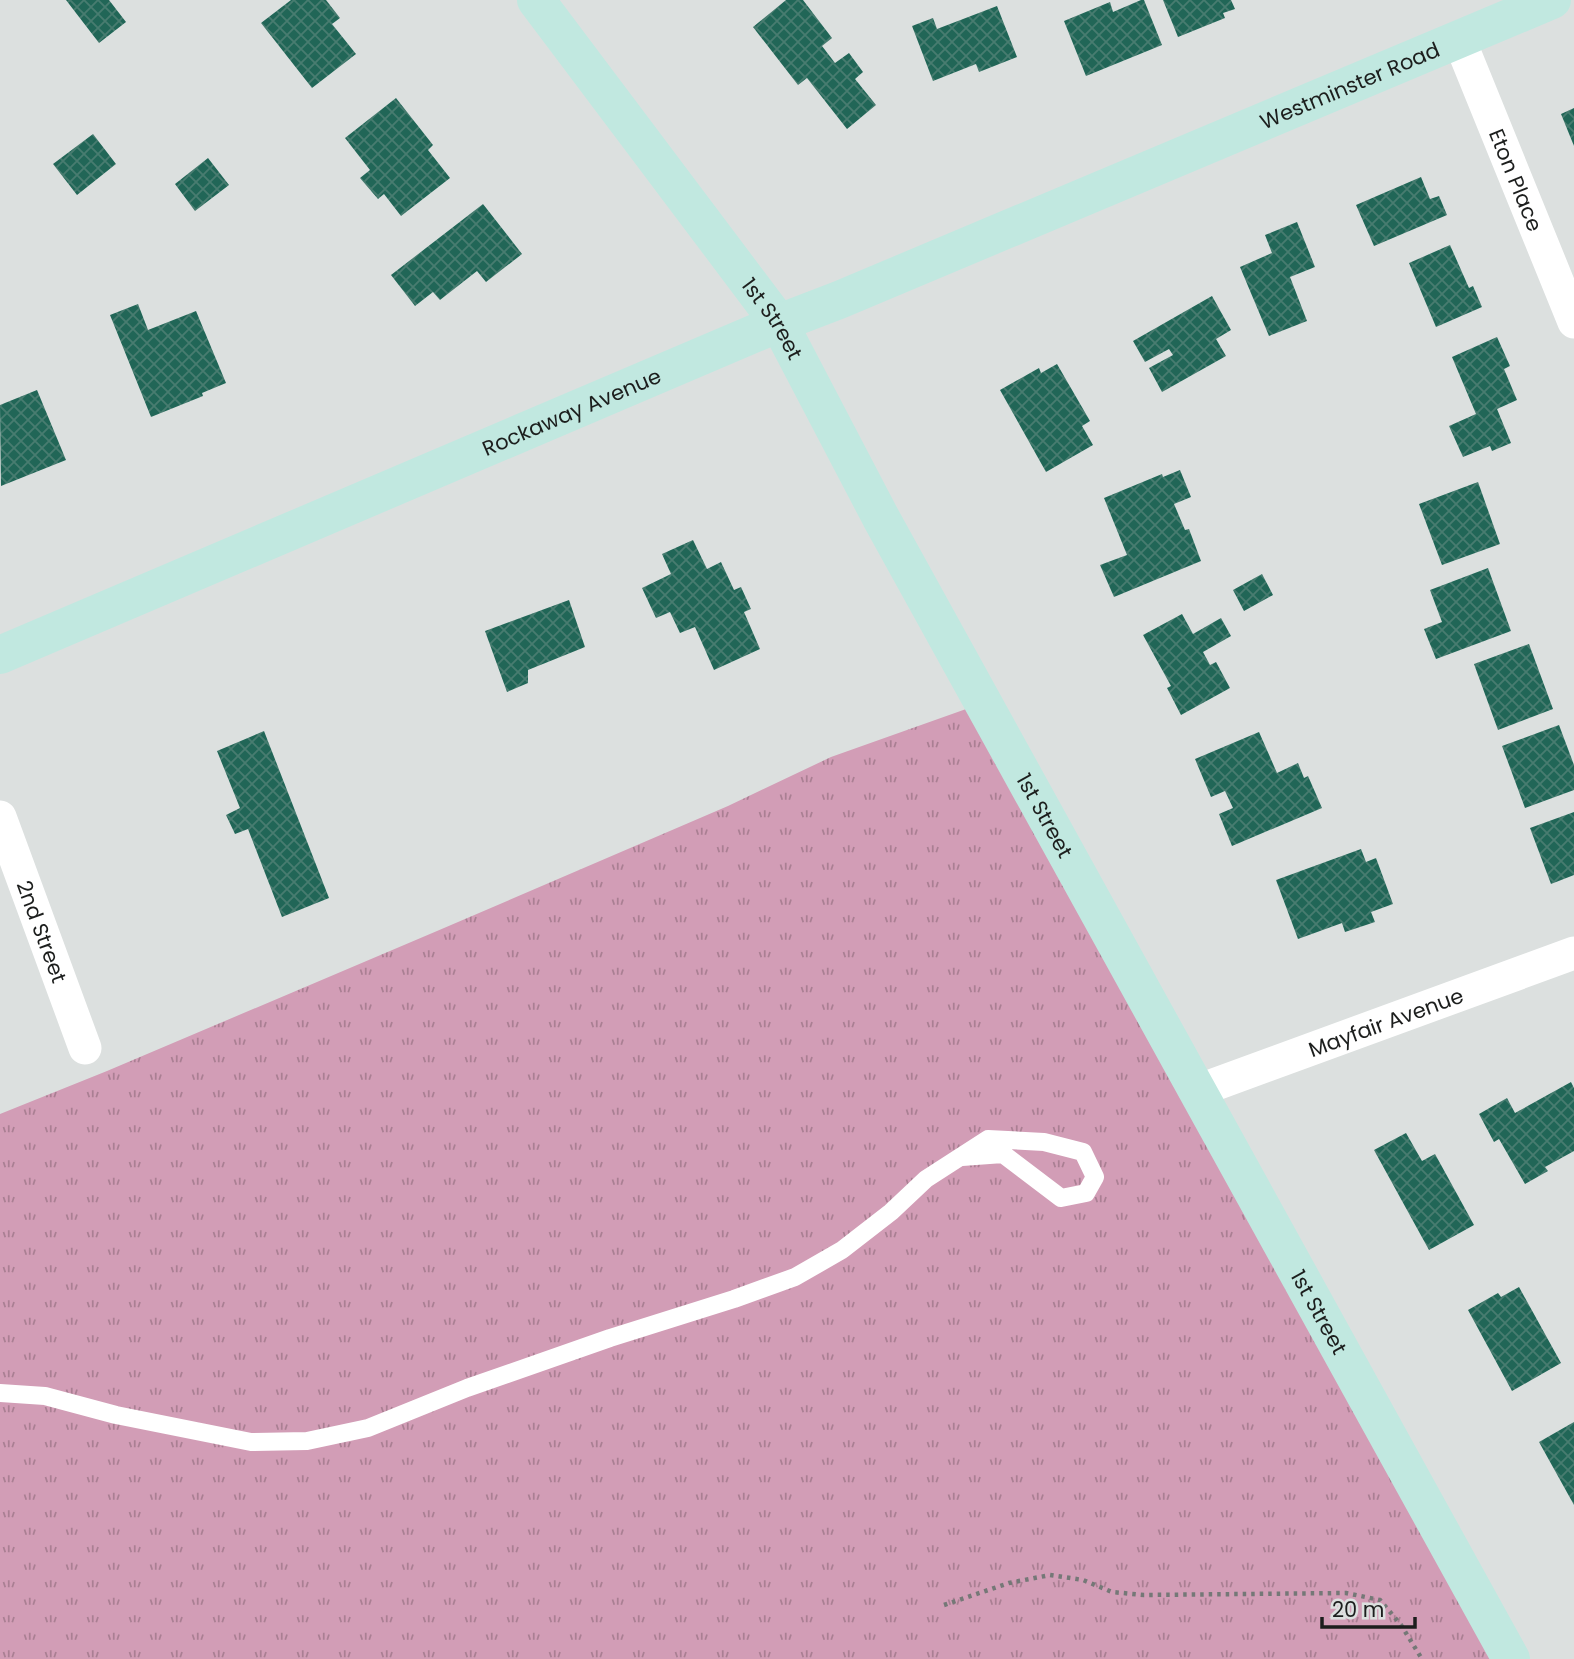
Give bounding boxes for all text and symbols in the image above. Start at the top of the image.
street label: Westminster Road [1255,35,1444,136]
street label: Eton Place [1482,124,1550,235]
street label: 1st Street [735,272,810,364]
street label: Rockaway Avenue [477,361,665,462]
street label: 1st Street [1010,768,1080,863]
street label: 2nd Street [10,876,74,987]
street label: Mayfair Avenue [1304,980,1467,1064]
street label: 1st Street [1284,1264,1354,1359]
scale bar [1322,1586,1415,1630]
text: 20 m [1332,1595,1385,1624]

